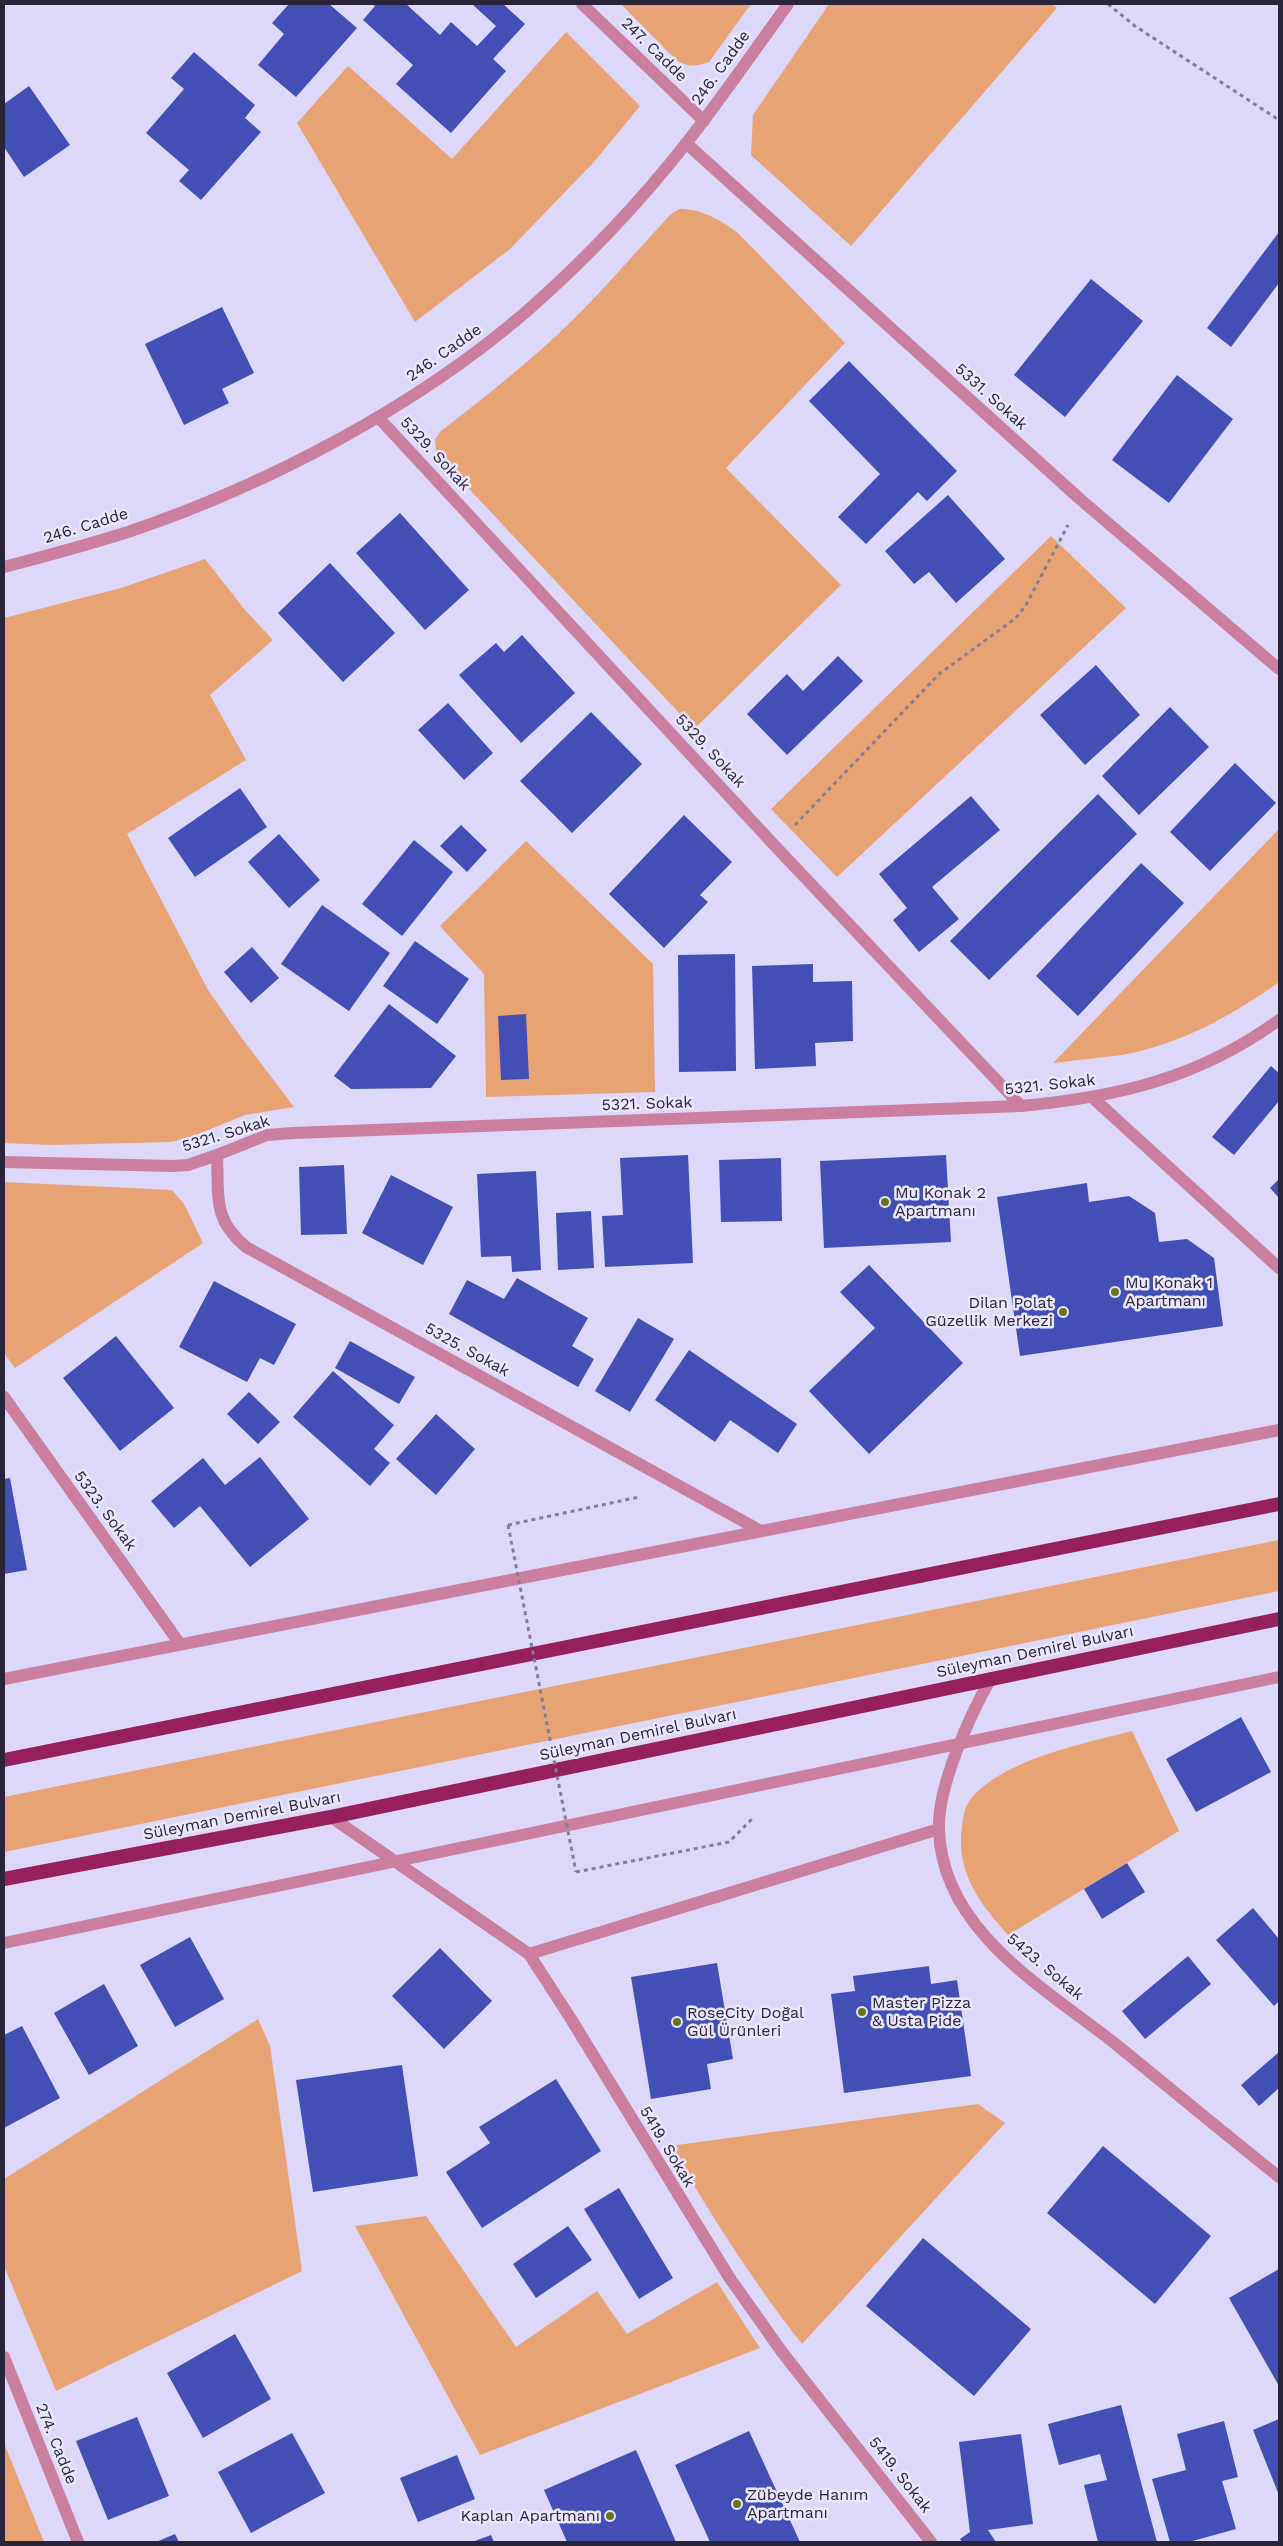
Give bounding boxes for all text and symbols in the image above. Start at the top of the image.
street label: 247. Cadde [617,14,691,86]
street label: 246. Cadde [688,27,754,109]
street label: 246. Cadde [403,320,485,386]
street label: 5331. Sokak [951,359,1031,435]
street label: 5329. Sokak [396,413,474,495]
street label: 246. Cadde [41,504,131,548]
street label: 5329. Sokak [671,710,749,792]
street label: 5321. Sokak [1004,1071,1096,1099]
street label: 5321. Sokak [601,1093,693,1115]
street label: 5321. Sokak [180,1112,272,1156]
place label: Mu Konak 2 Apartmanı [895,1183,986,1221]
marker: Mu Konak 2 Apartmanı [879,1196,891,1208]
place label: Mu Konak 1 Apartmanı [1125,1273,1213,1311]
marker: Mu Konak 1 Apartmanı [1109,1286,1121,1298]
place label: Dilan Polat Güzellik Merkezi [925,1293,1053,1331]
marker: Dilan Polat Güzellik Merkezi [1057,1306,1069,1318]
street label: 5325. Sokak [421,1319,513,1381]
street label: 5323. Sokak [70,1467,140,1555]
street label: Süleyman Demirel Bulvarı [935,1622,1135,1682]
street label: Süleyman Demirel Bulvarı [538,1705,738,1765]
street label: Süleyman Demirel Bulvarı [142,1787,342,1845]
street label: 5423. Sokak [1003,1929,1087,2005]
place label: Master Pizza & Usta Pide [872,1993,971,2031]
place label: RoseCity Doğal Gül Ürünleri [687,2003,804,2041]
marker: Master Pizza & Usta Pide [856,2006,868,2018]
marker: RoseCity Doğal Gül Ürünleri [671,2016,683,2028]
street label: 5419. Sokak [635,2103,699,2191]
street label: 274. Cadde [31,2401,81,2487]
street label: 5419. Sokak [864,2433,936,2517]
place label: Zübeyde Hanım Apartmanı [747,2485,869,2523]
marker: Zübeyde Hanım Apartmanı [731,2498,743,2510]
place label: Kaplan Apartmanı [460,2506,600,2526]
marker: Kaplan Apartmanı [604,2510,616,2522]

